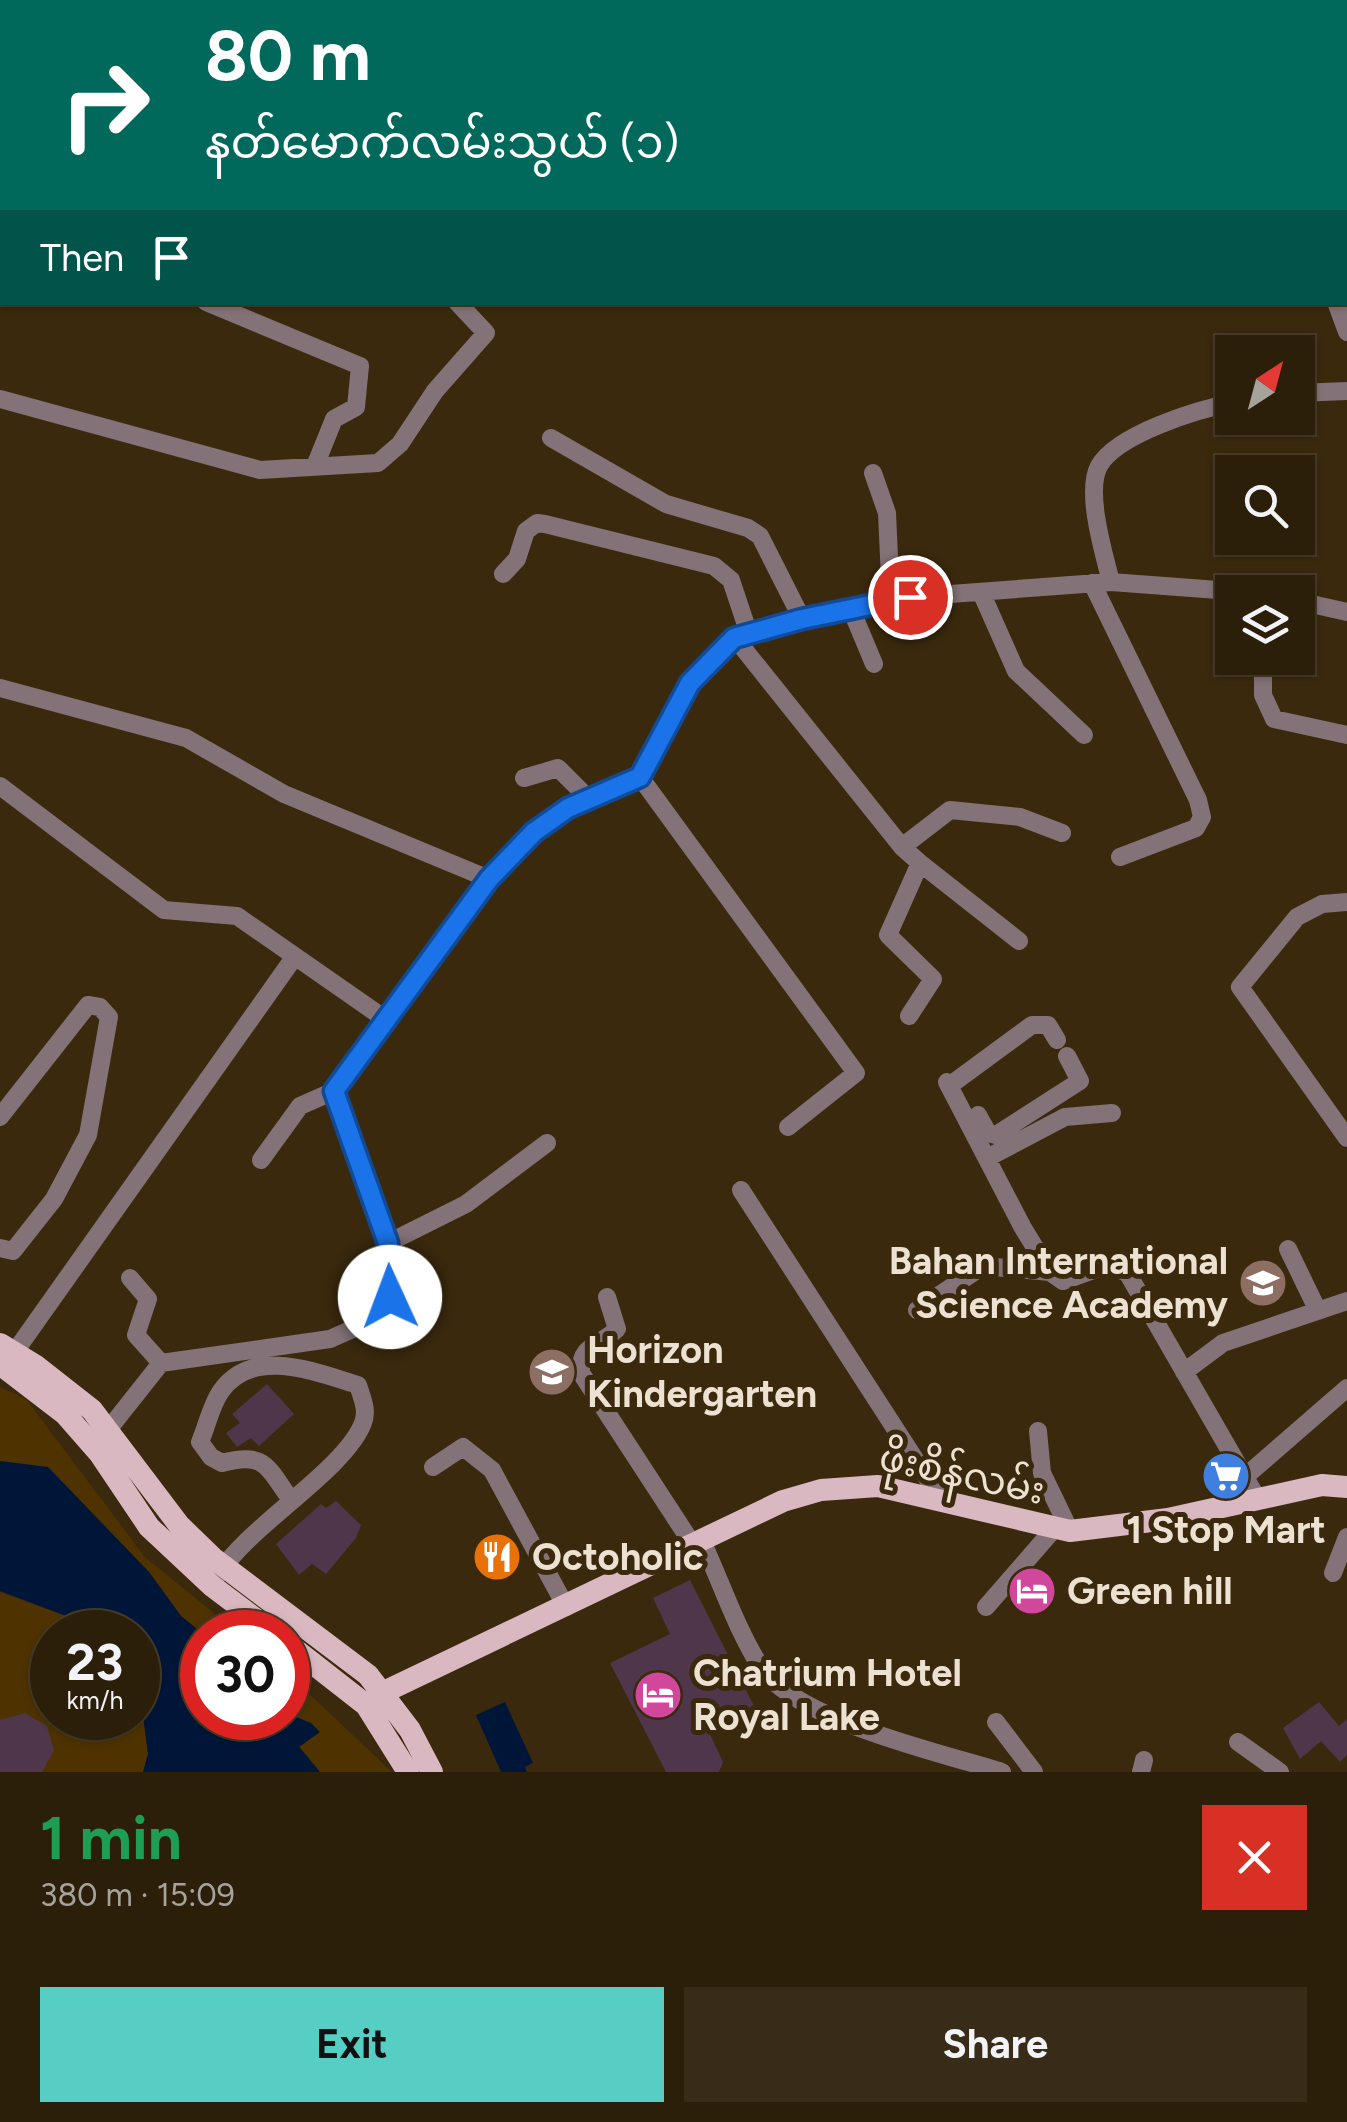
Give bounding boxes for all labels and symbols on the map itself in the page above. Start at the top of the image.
north arrow [1215,335,1315,435]
pin [868,555,953,640]
place label: Bahan International Science Academy [889,1238,1228,1328]
position arrow [338,1245,442,1349]
school or university icon: Bahan International Science Academy [1237,1257,1289,1309]
place label: Horizon Kindergarten [587,1327,817,1417]
school or university icon: Horizon Kindergarten [526,1346,578,1398]
street label: ဖိုးစိန်လမ်း [874,1431,1049,1522]
supermarket icon: 1 Stop Mart [1200,1450,1252,1502]
place label: 1 Stop Mart [1126,1507,1326,1553]
restaurant icon: Octoholic [471,1531,523,1583]
place label: Octoholic [532,1534,703,1580]
hotel icon: Green hill [1006,1565,1058,1617]
place label: Green hill [1067,1568,1233,1614]
speed limit sign: 30 [180,1610,310,1740]
place label: Chatrium Hotel Royal Lake [693,1650,962,1740]
hotel icon: Chatrium Hotel Royal Lake [632,1669,684,1721]

